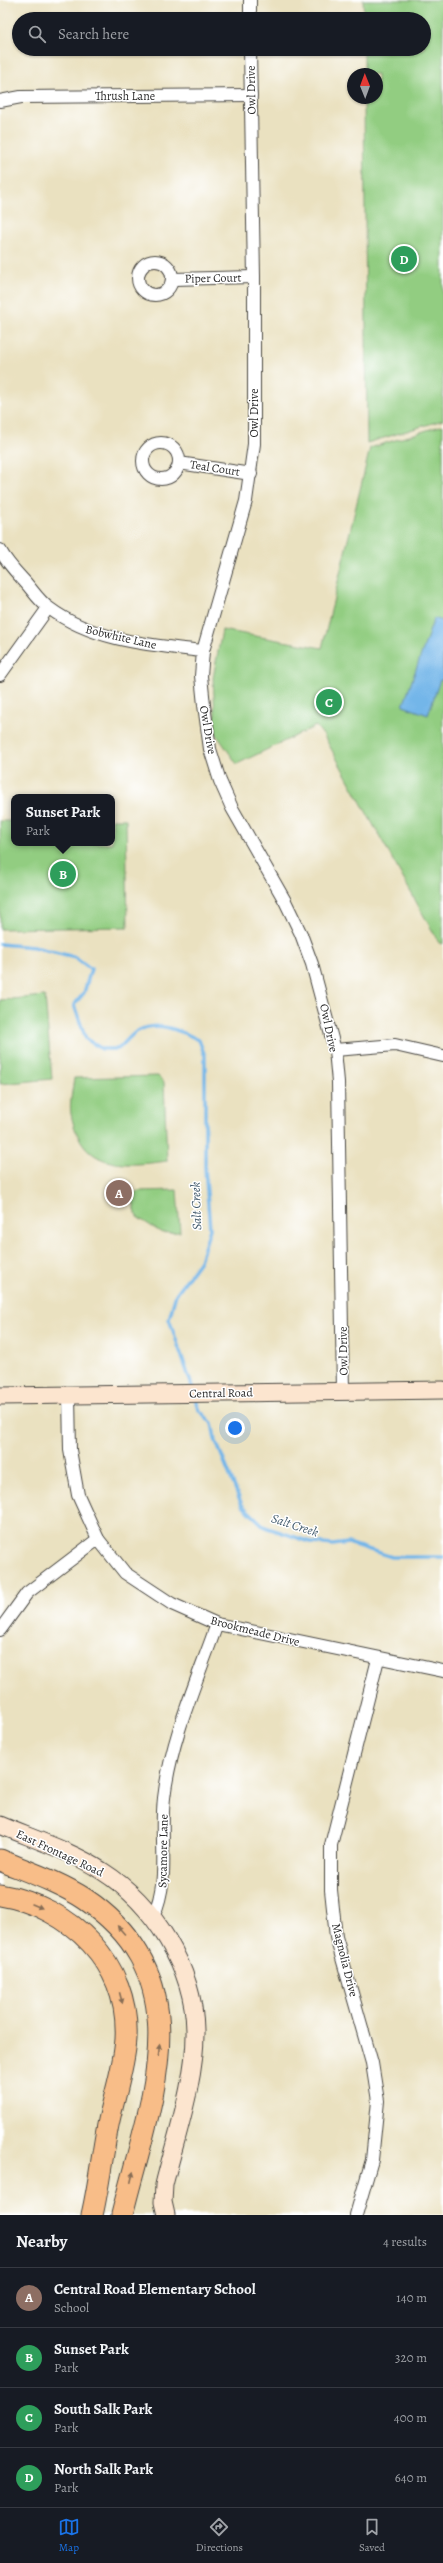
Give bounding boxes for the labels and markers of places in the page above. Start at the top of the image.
pin: D [391,244,417,274]
pin: C [316,687,342,717]
pin: B [50,859,76,889]
pin: A [106,1178,132,1208]

